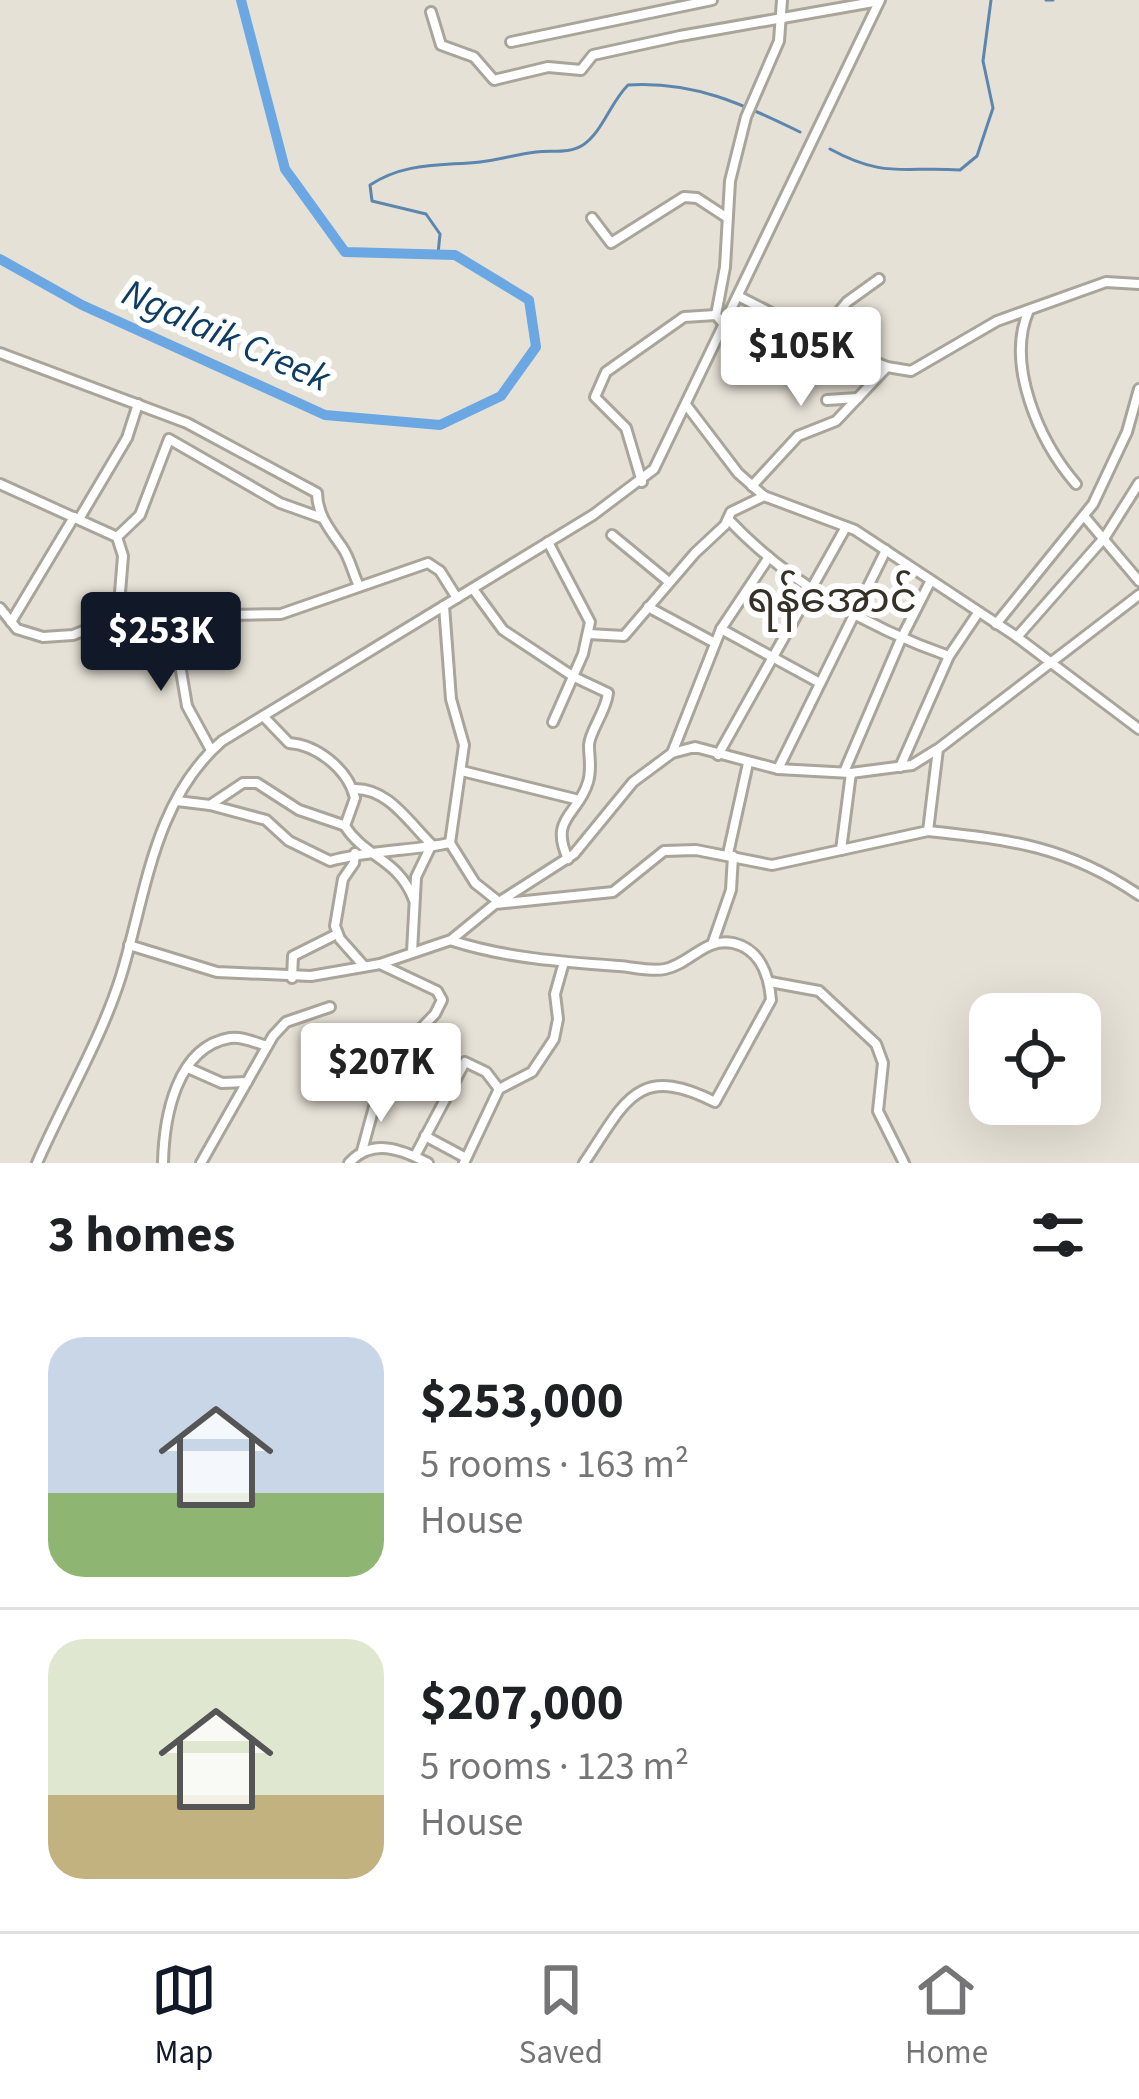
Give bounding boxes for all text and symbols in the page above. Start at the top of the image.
water label: Ngalaik Creek [113,265,340,407]
pin: $105K [717,307,885,409]
text: $105K [748,318,854,374]
district label: ရန်အောင် [747,569,917,632]
pin: $253K [77,592,245,694]
text: $253K [108,603,214,659]
map controls [969,993,1101,1125]
button: locate [969,993,1101,1125]
pin: $207K [297,1023,465,1125]
text: $207K [328,1034,434,1090]
text: 3 homes [48,1199,235,1271]
icon: filters [1025,1202,1091,1268]
text: $253,000 [420,1365,624,1437]
icon: home [144,1385,288,1529]
text: 5 rooms · 163 m² [420,1437,689,1493]
text: House [420,1493,523,1549]
text: $207,000 [420,1667,624,1739]
icon: home [144,1687,288,1831]
text: 5 rooms · 123 m² [420,1739,689,1795]
text: House [420,1795,523,1851]
tab: Map [151,1957,217,2076]
tab: Saved [519,1957,603,2076]
tab: Home [905,1957,988,2076]

